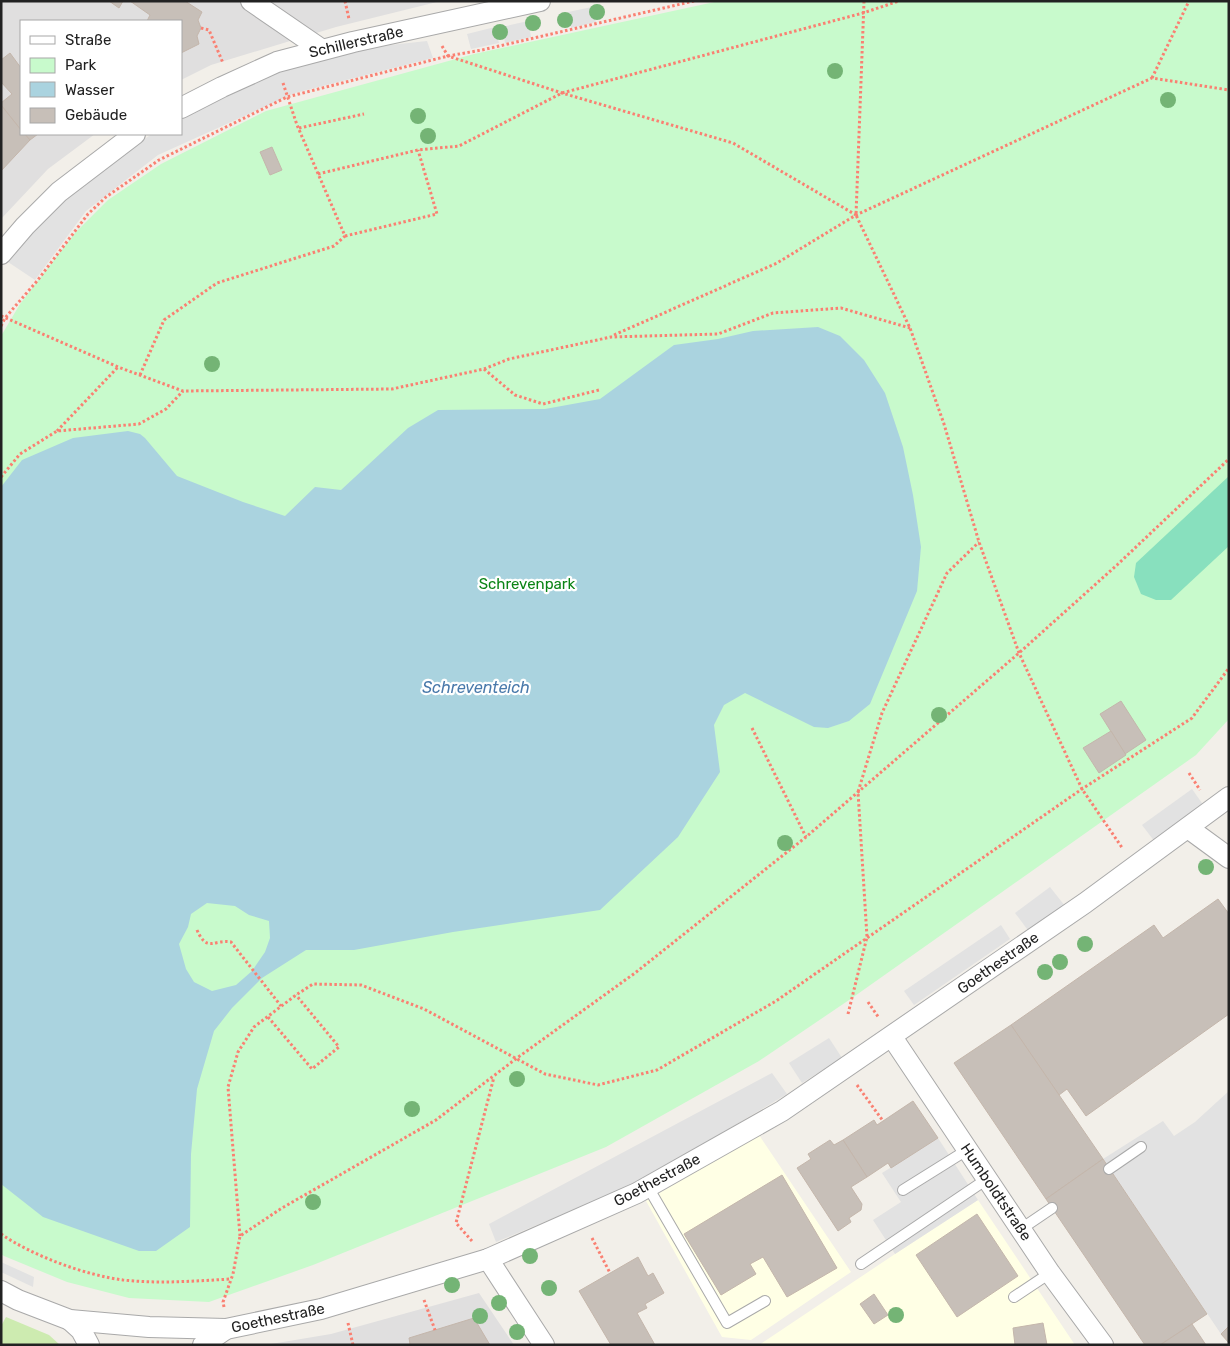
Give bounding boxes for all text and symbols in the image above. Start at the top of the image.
legend [20,20,182,135]
street label: Schillerstraße [307,22,405,62]
text: Straße [65,31,111,49]
text: Park [65,56,96,74]
text: Wasser [65,81,115,99]
text: Gebäude [65,106,127,124]
park label: Schrevenpark [479,575,576,593]
water label: Schreventeich [422,678,530,697]
street label: Goethestraße [954,928,1042,998]
street label: Humboldtstraße [957,1140,1035,1244]
street label: Goethestraße [611,1150,703,1210]
street label: Goethestraße [230,1299,326,1337]

